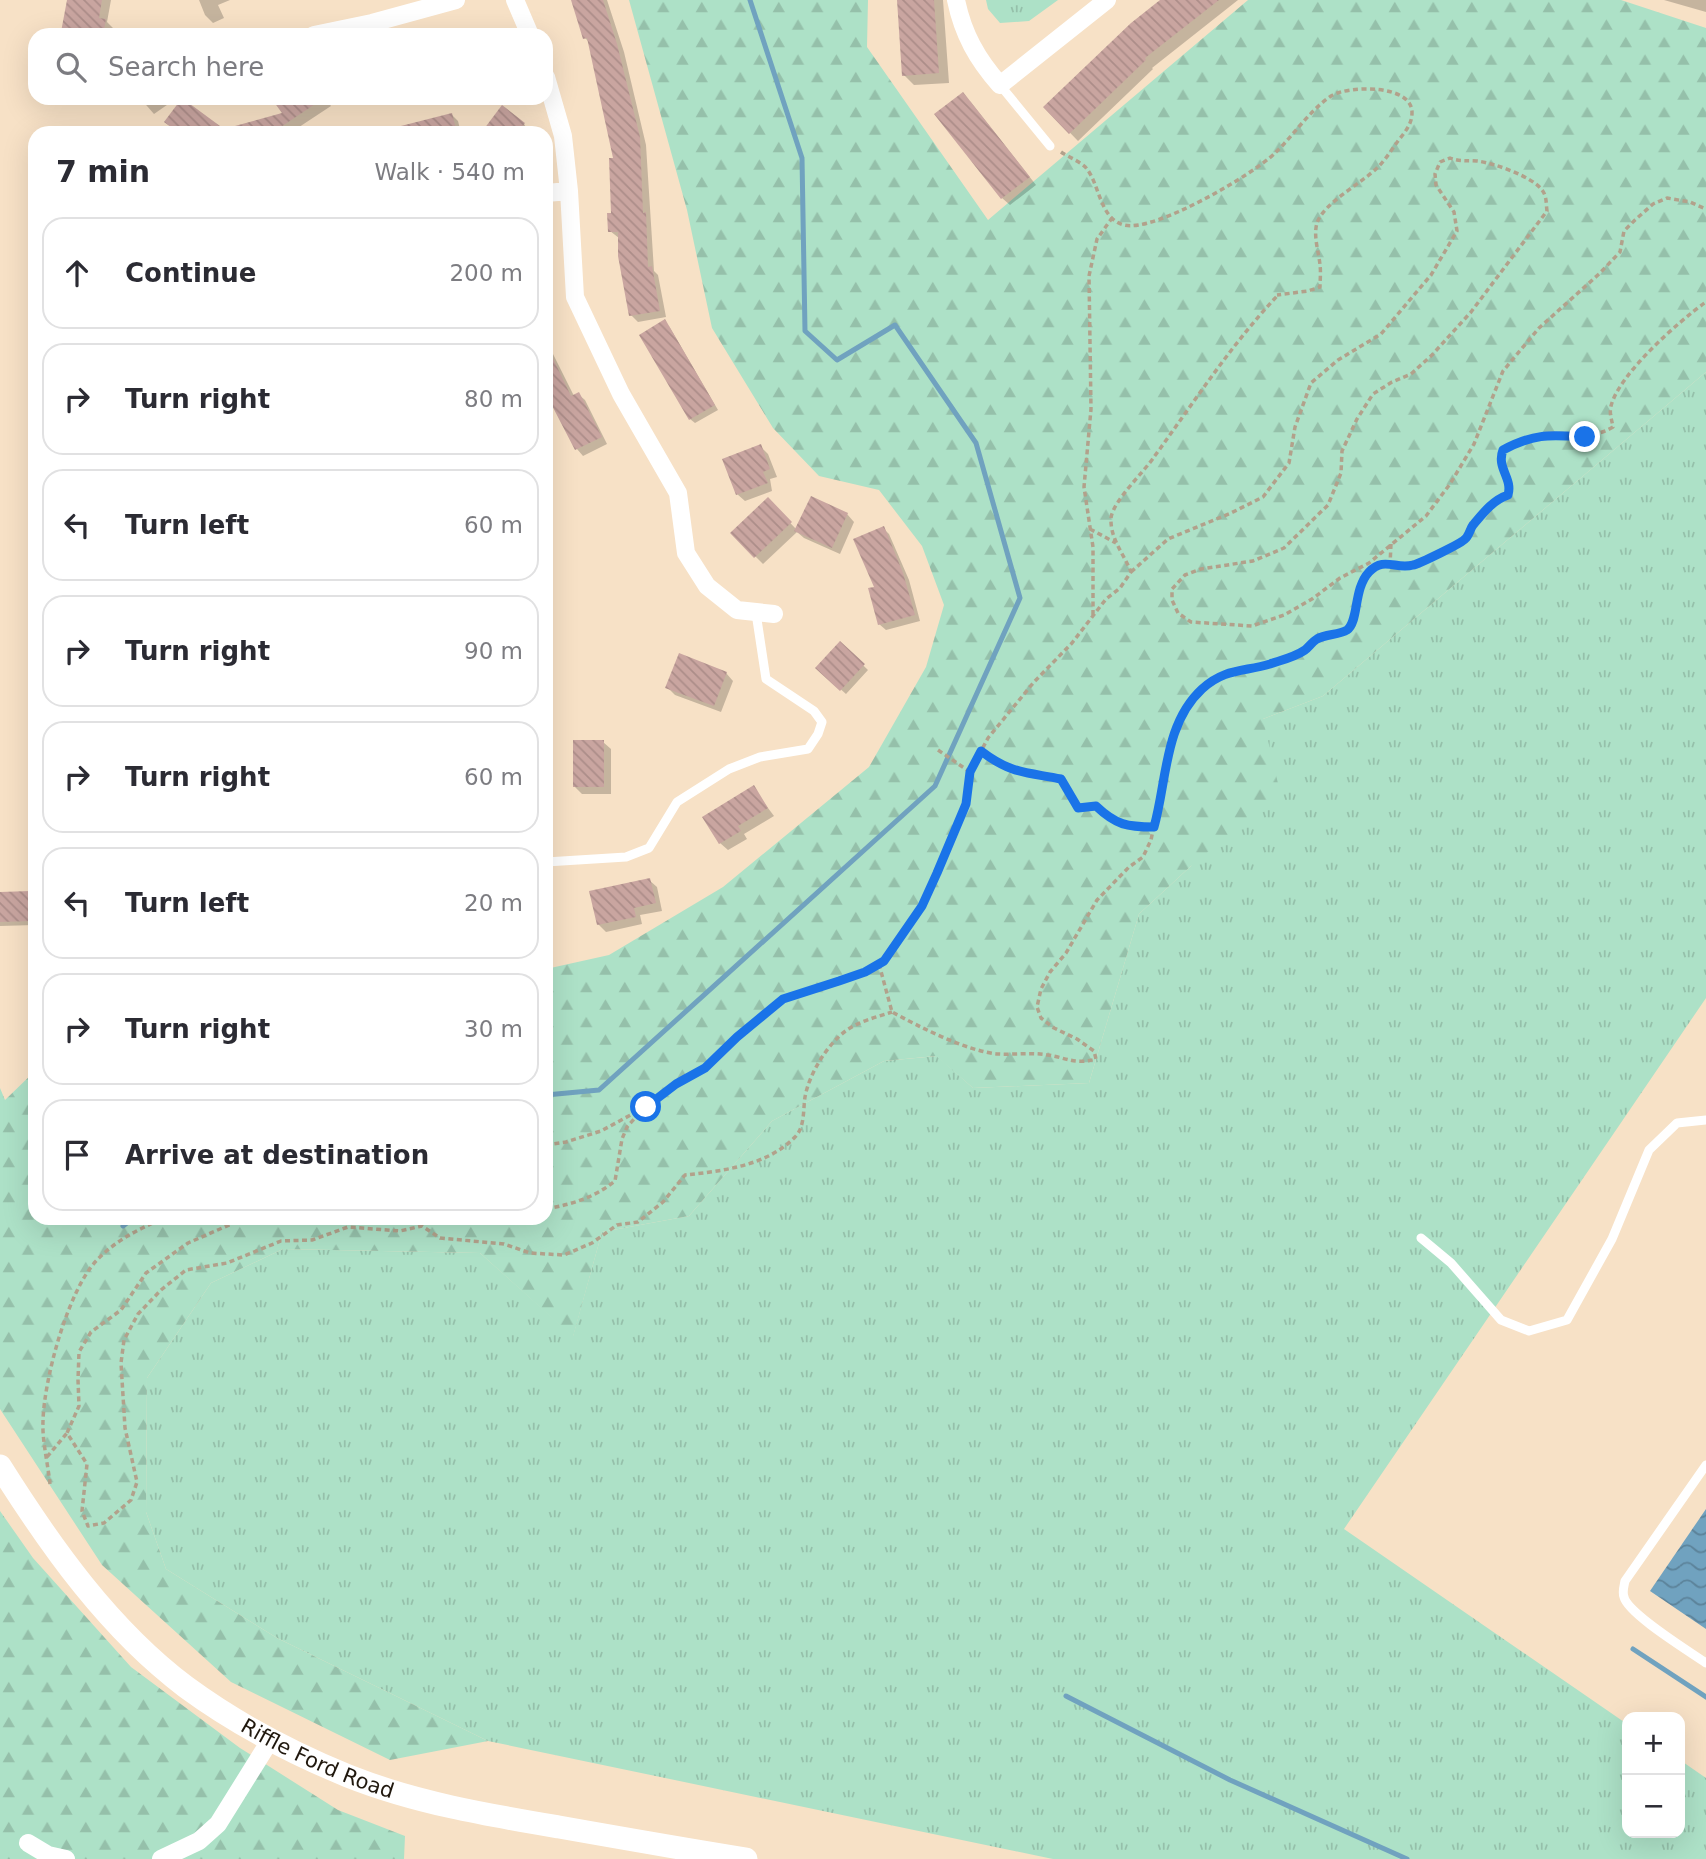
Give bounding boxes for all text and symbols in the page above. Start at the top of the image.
search box [28,28,553,105]
icon: search [52,48,90,86]
text: Search here [108,52,264,82]
text: 7 min [56,154,150,189]
text: Walk · 540 m [374,159,525,185]
icon: ahead [58,254,96,292]
text: Continue [125,258,256,288]
text: 200 m [449,260,523,286]
icon: right [58,380,96,418]
text: Turn right [125,384,270,414]
text: 80 m [464,386,523,412]
route end [1569,421,1600,452]
icon: left [58,506,96,544]
text: Turn left [125,510,249,540]
text: 60 m [464,512,523,538]
icon: right [58,632,96,670]
text: Turn right [125,636,270,666]
text: 90 m [464,638,523,664]
icon: right [58,758,96,796]
text: Turn right [125,762,270,792]
text: 60 m [464,764,523,790]
icon: left [58,884,96,922]
text: Turn left [125,888,249,918]
text: 20 m [464,890,523,916]
icon: right [58,1010,96,1048]
text: Turn right [125,1014,270,1044]
text: 30 m [464,1016,523,1042]
route start [630,1091,661,1122]
icon: arrive [58,1136,96,1174]
text: Arrive at destination [125,1140,429,1170]
map controls [1622,1712,1685,1838]
button: + [1622,1712,1685,1775]
street label: Riffle Ford Road [237,1714,397,1803]
button: − [1622,1775,1685,1838]

